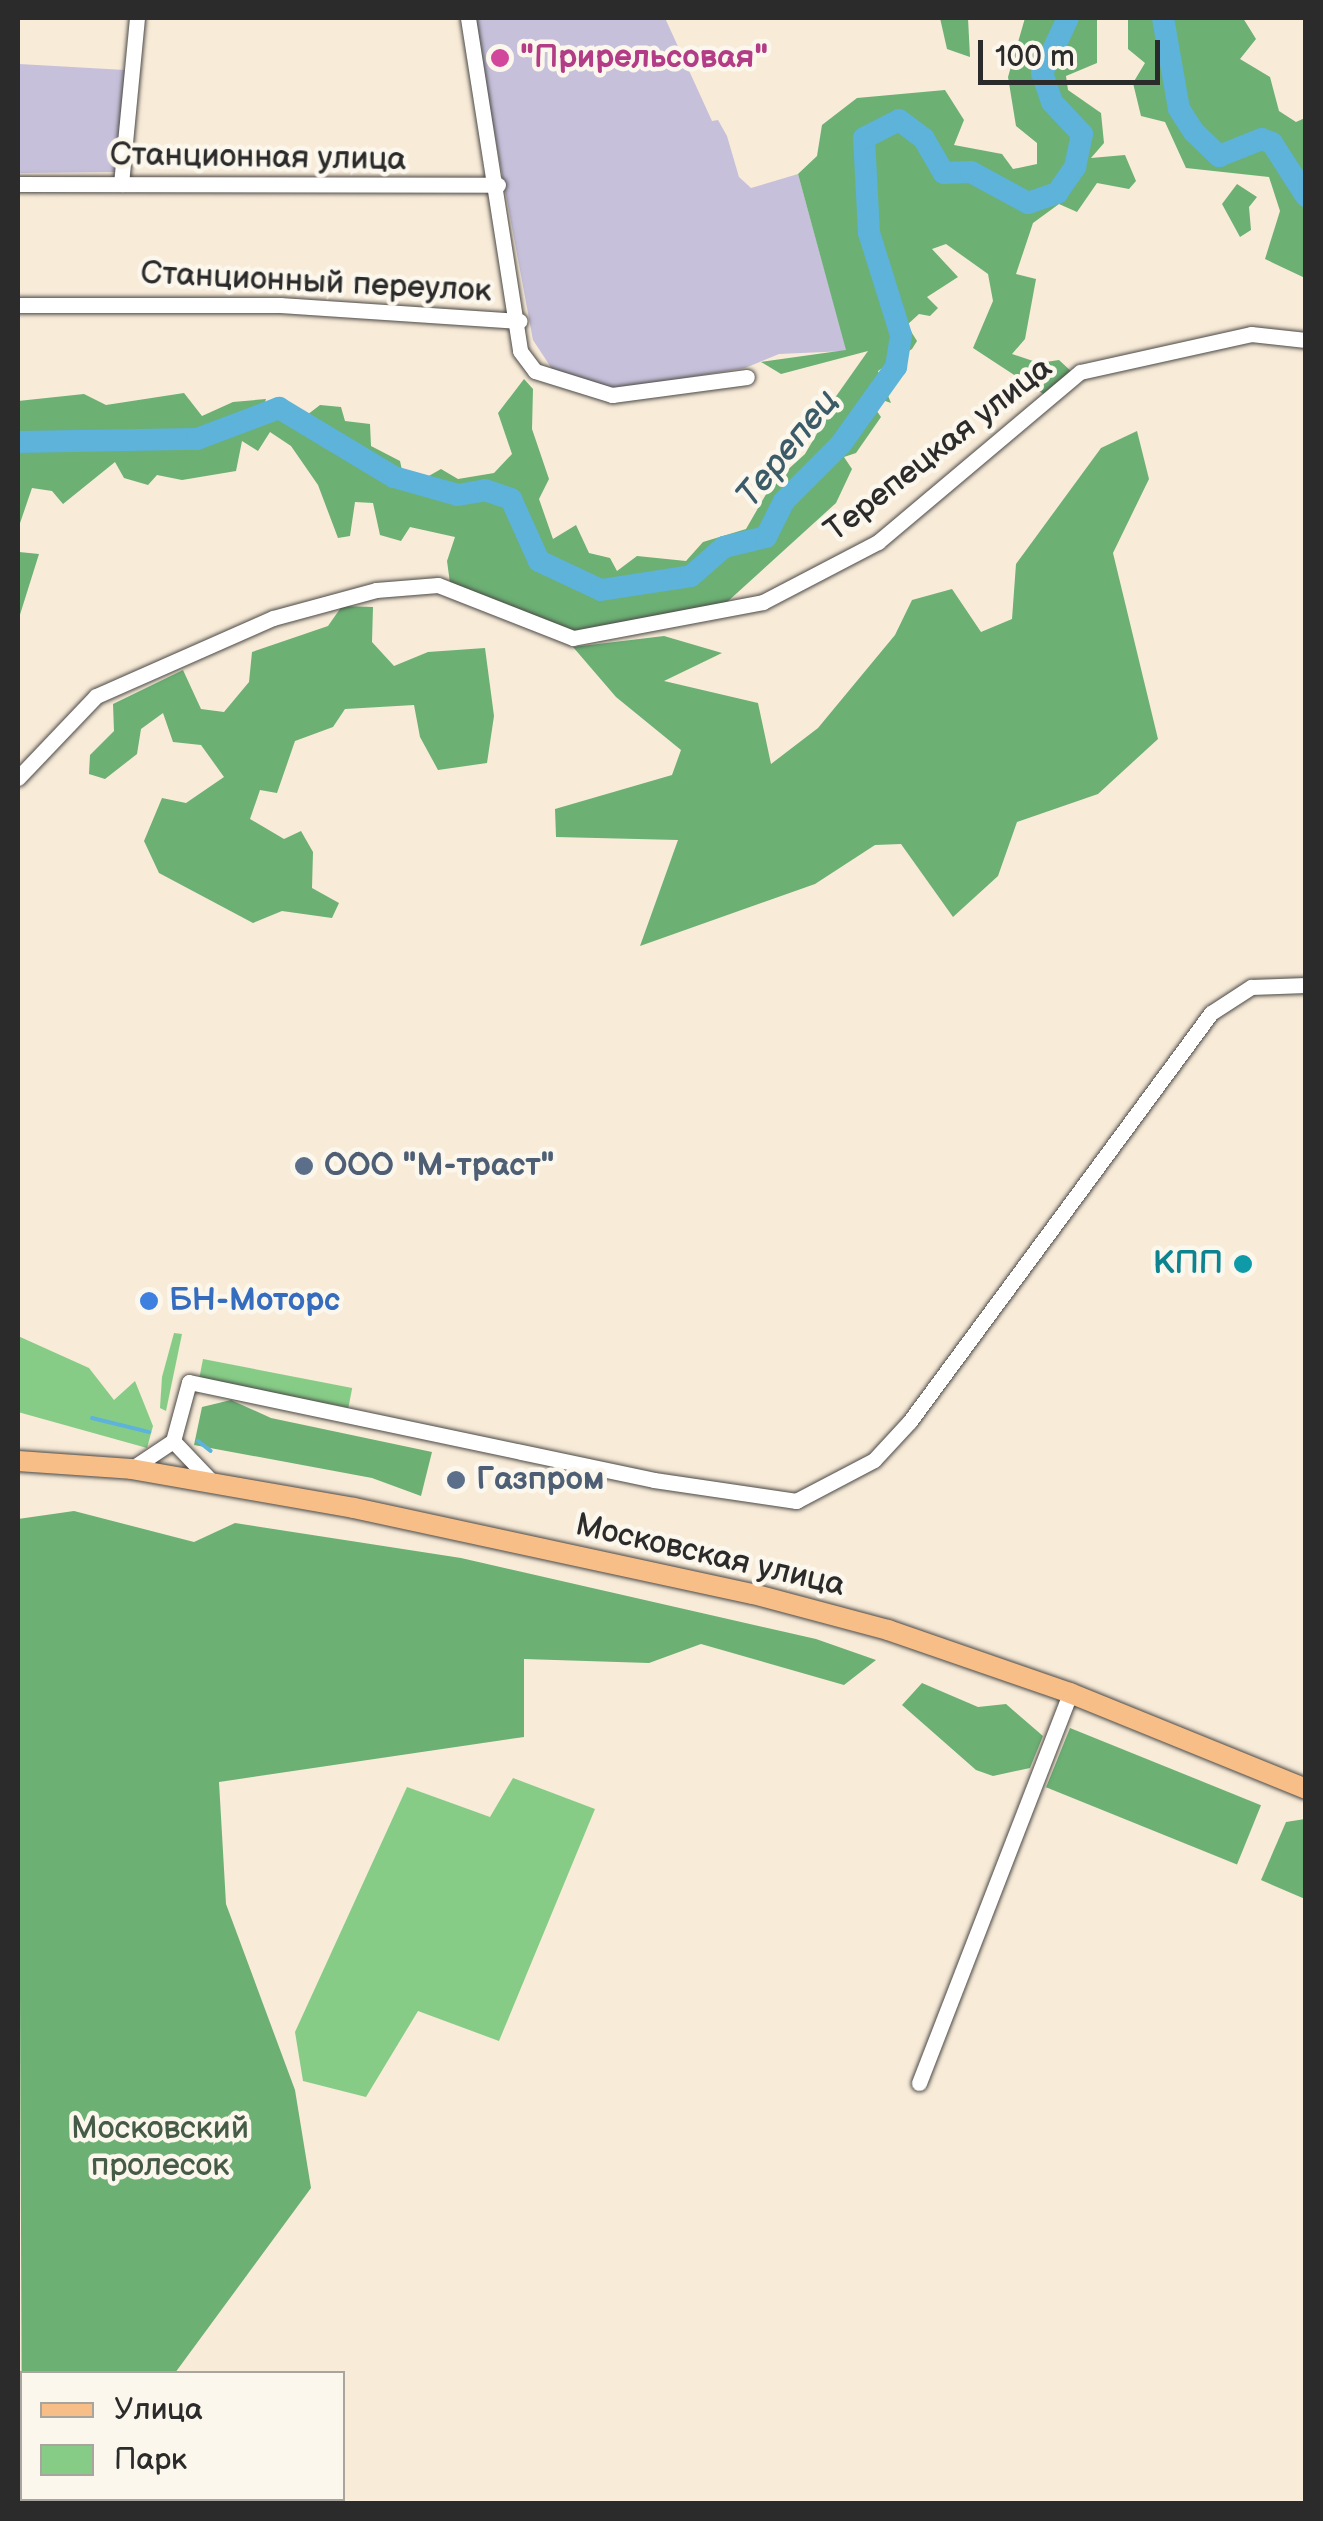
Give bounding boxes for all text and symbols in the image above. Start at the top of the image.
scale bar [983,20,1166,82]
place label: "Прирельсовая" [520,39,768,77]
text: 100 m [995,39,1075,75]
marker: "Прирельсовая" [489,47,511,69]
street label: Станционная улица [109,136,407,180]
street label: Станционный переулок [140,255,492,311]
street label: Терепецкая улица [818,349,1060,551]
water label: Терепец [728,382,848,516]
place label: ООО "М-траст" [324,1147,555,1185]
marker: ООО "М-траст" [293,1155,315,1177]
place label: КПП [1153,1245,1223,1283]
marker: КПП [1232,1253,1254,1275]
place label: БН-Моторс [169,1282,340,1320]
marker: БН-Моторс [138,1290,160,1312]
place label: Газпром [476,1461,604,1499]
marker: Газпром [445,1469,467,1491]
street label: Московская улица [572,1506,848,1606]
park label: Московский пролесок [71,2111,249,2186]
legend [20,2371,345,2501]
text: Улица [114,2392,203,2428]
text: Парк [114,2442,187,2478]

